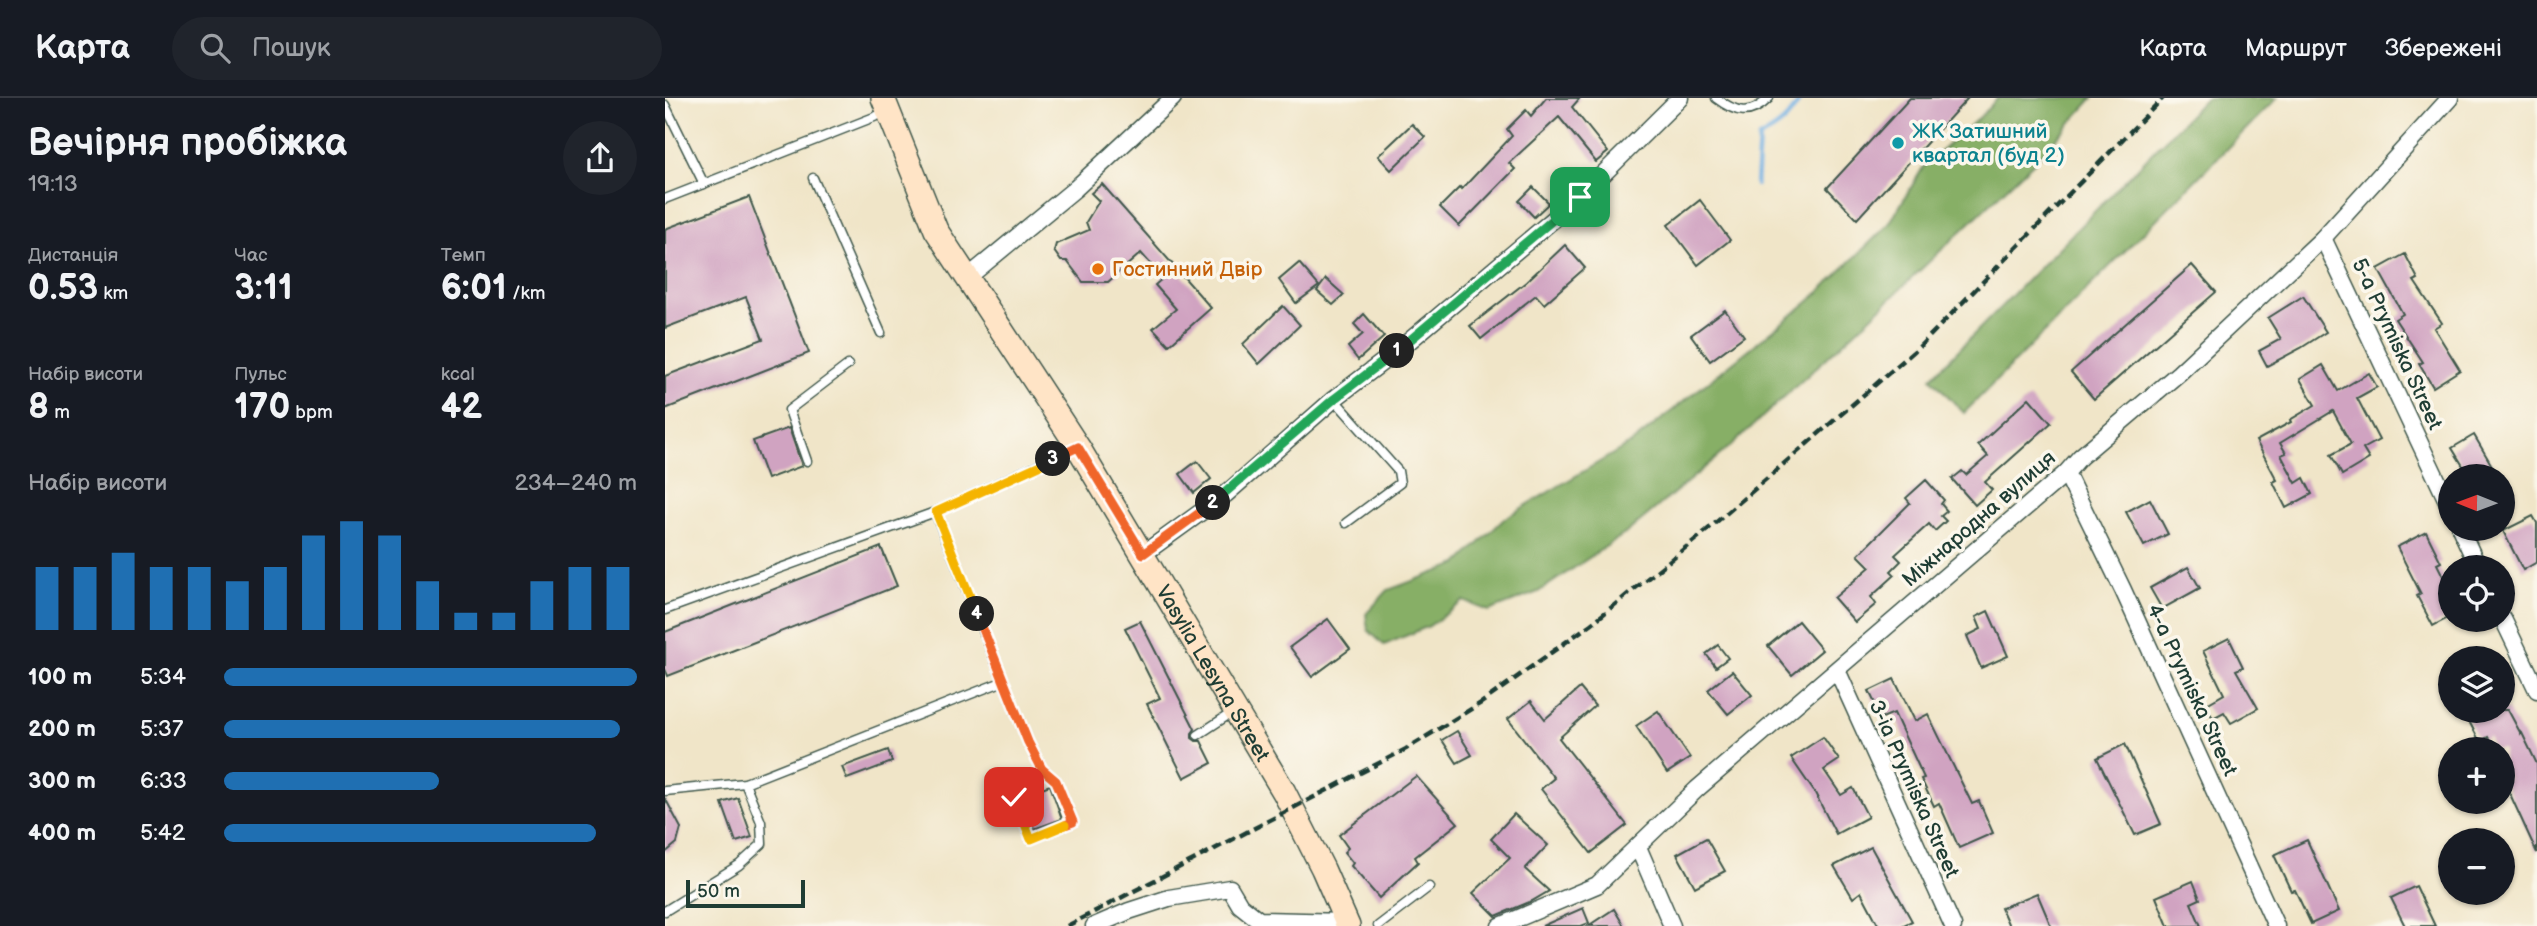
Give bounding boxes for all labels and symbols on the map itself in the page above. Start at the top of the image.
place label: ЖК Затишний квартал (буд 2) [1912,119,2065,168]
marker: ЖК Затишний квартал (буд 2) [1890,135,1906,151]
pin [1550,167,1610,227]
street label: 5-a Prymiska Street [2346,254,2448,434]
place label: Гостинний Двір [1112,257,1263,282]
marker: Гостинний Двір [1090,261,1106,277]
pin: 1 [1379,334,1415,368]
pin: 3 [1035,442,1071,476]
street label: Міжнародна вулиця [1897,446,2061,592]
north arrow [2438,464,2515,541]
pin: 2 [1195,486,1231,520]
street label: Vasylia Lesyna Street [1151,580,1276,766]
pin: 4 [959,596,995,632]
street label: 4-a Prymiska Street [2141,600,2243,780]
street label: 3-ia Prymiska Street [1864,696,1965,882]
pin [984,767,1044,827]
scale bar [686,877,805,909]

